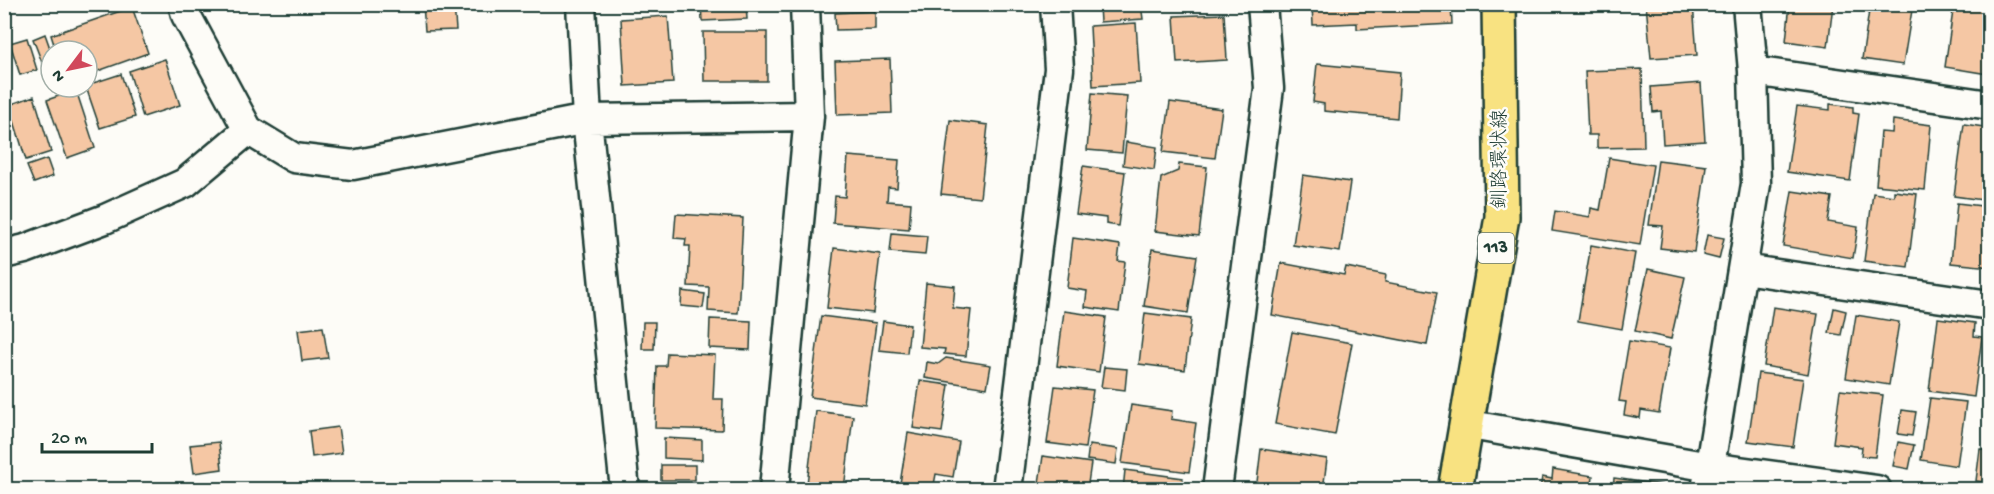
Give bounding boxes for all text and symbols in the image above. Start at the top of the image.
north arrow [39,39,99,99]
text: N [48,65,70,85]
street label: 釧路環状線 [1489,109,1513,209]
road number: 113 [1478,233,1514,263]
scale bar [42,416,152,454]
text: 20 m [51,429,87,450]

